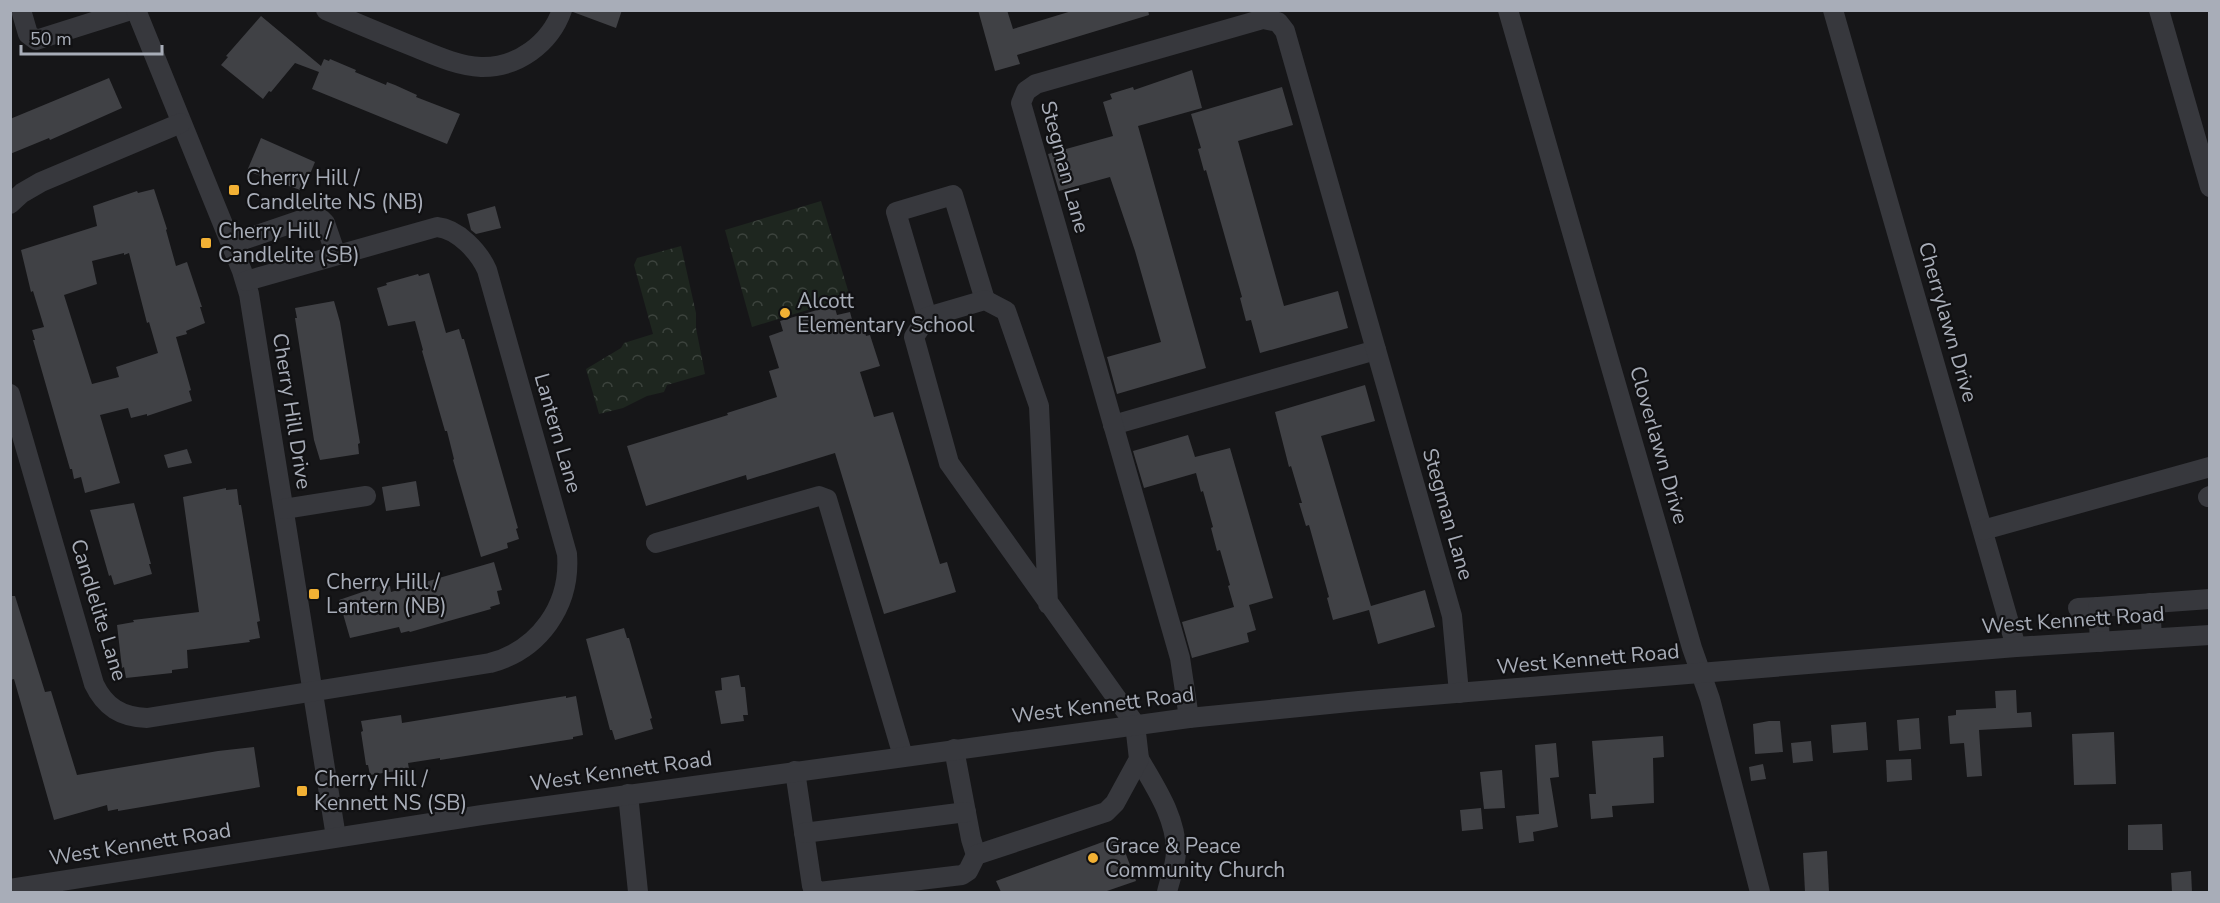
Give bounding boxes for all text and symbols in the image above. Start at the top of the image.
scale bar [21,18,162,56]
text: 50 m [30,27,72,51]
street label: Stegman Lane [1034,98,1096,236]
place label: Cherry Hill / Candlelite NS (NB) [246,164,424,216]
marker: Cherry Hill / Candlelite NS (NB) [227,183,241,197]
place label: Cherry Hill / Candlelite (SB) [218,217,360,269]
marker: Cherry Hill / Candlelite (SB) [199,236,213,250]
street label: Cherrylawn Drive [1912,238,1984,406]
place label: Alcott Elementary School [797,287,975,339]
marker: Alcott Elementary School [778,306,792,320]
street label: Cherry Hill Drive [266,331,318,491]
street label: Cloverlawn Drive [1623,363,1695,527]
street label: Lantern Lane [528,370,588,496]
street label: Stegman Lane [1416,445,1480,583]
street label: Candlelite Lane [64,536,134,684]
place label: Cherry Hill / Lantern (NB) [326,568,447,620]
marker: Cherry Hill / Lantern (NB) [307,587,321,601]
street label: West Kennett Road [1980,600,2166,640]
street label: West Kennett Road [1495,637,1681,681]
street label: West Kennett Road [1010,680,1196,730]
street label: West Kennett Road [528,744,714,798]
place label: Cherry Hill / Kennett NS (SB) [314,765,467,817]
marker: Cherry Hill / Kennett NS (SB) [295,784,309,798]
street label: West Kennett Road [47,816,233,872]
place label: Grace & Peace Community Church [1105,832,1285,884]
marker: Grace & Peace Community Church [1086,851,1100,865]

